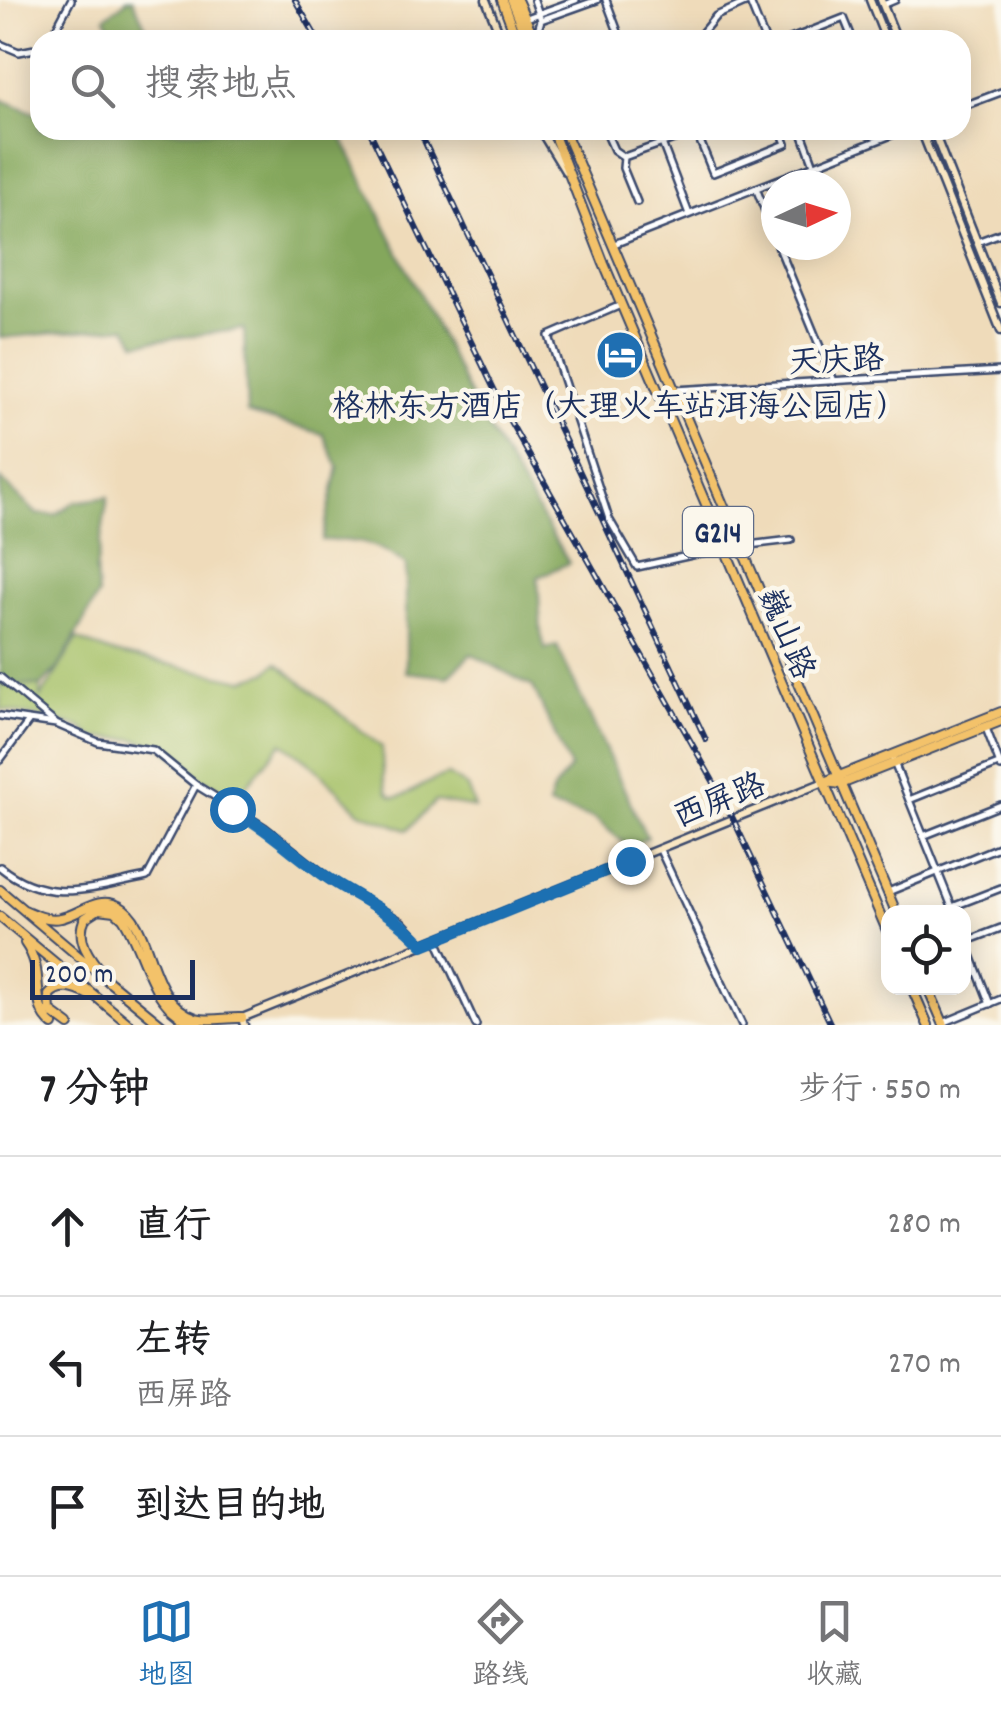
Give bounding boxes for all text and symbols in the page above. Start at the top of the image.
search box [30,30,971,140]
icon: search [65,58,120,113]
text: 搜索地点 [145,60,297,115]
north arrow [761,170,851,260]
hotel icon: 格林东方酒店（大理火车站洱海公园店） [594,329,646,381]
street label: 天庆路 [787,339,885,389]
place label: 格林东方酒店（大理火车站洱海公园店） [332,387,908,433]
road number: G214 [683,507,753,557]
street label: 巍山路 [743,582,823,688]
street label: 西屏路 [668,764,774,843]
route start [210,787,256,833]
route end [608,839,654,885]
map controls [881,905,971,995]
button: locate [881,905,971,995]
scale bar [30,955,195,1000]
text: 200 m [45,957,113,997]
text: 7 分钟 [40,1063,150,1123]
text: 步行 · 550 m [799,1069,961,1115]
icon: ahead [40,1199,95,1254]
text: 直行 [135,1201,211,1256]
text: 280 m [887,1203,961,1249]
text: 左转 [135,1316,211,1371]
icon: left [40,1339,95,1394]
text: 270 m [888,1343,961,1389]
text: 西屏路 [135,1375,231,1421]
icon: arrive [40,1479,95,1534]
text: 到达目的地 [135,1481,325,1536]
tab: 地图 [139,1594,195,1698]
tab: 路线 [472,1594,528,1698]
tab: 收藏 [806,1594,862,1698]

